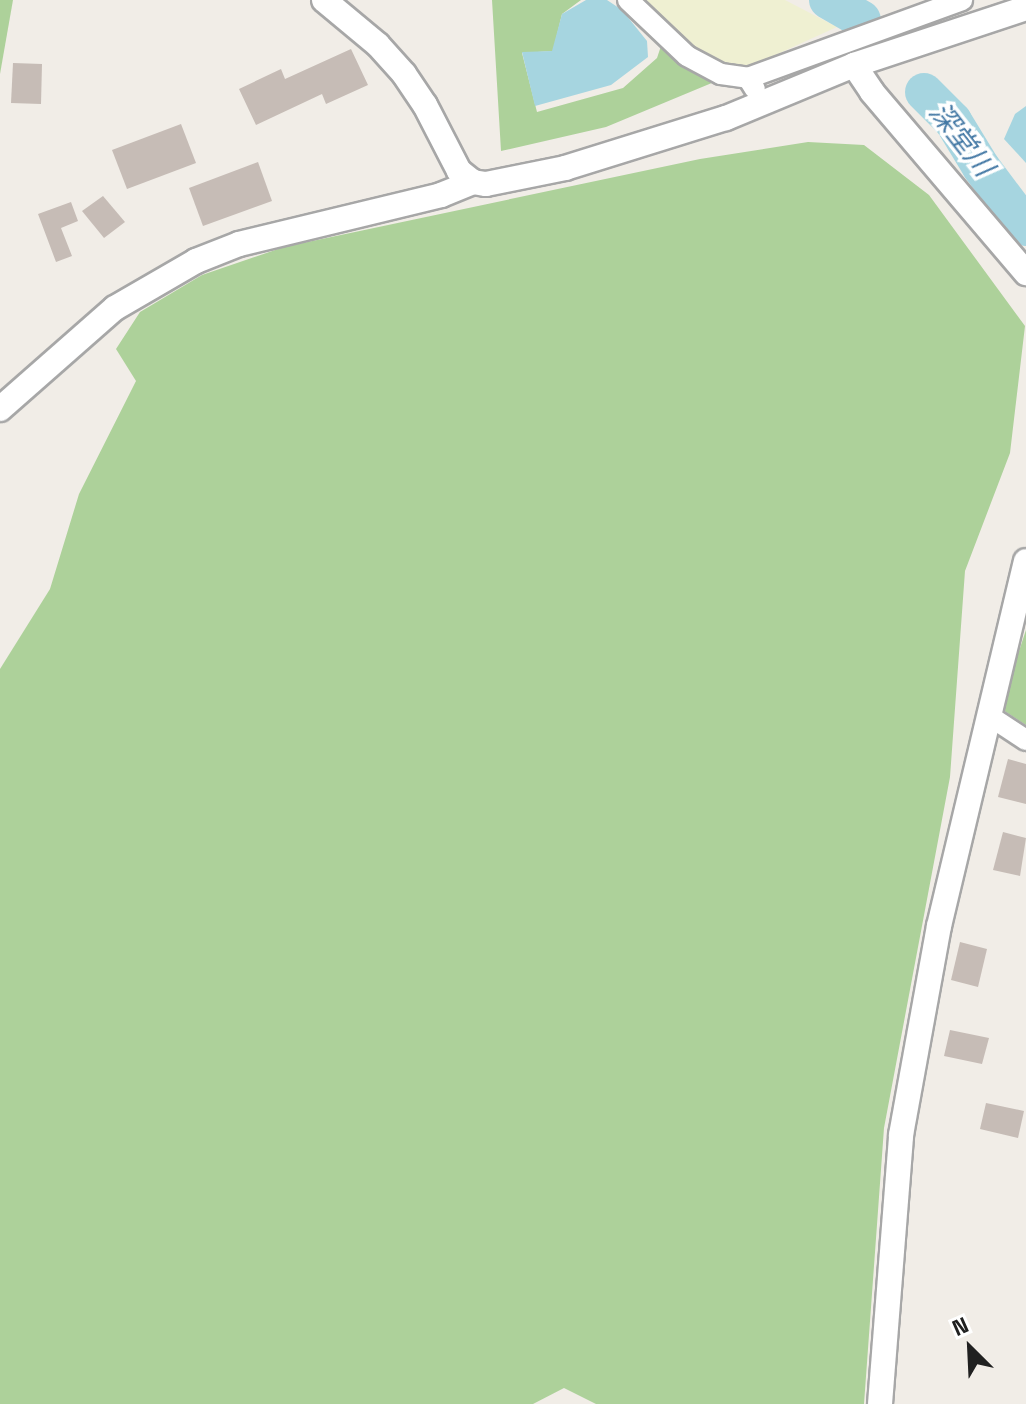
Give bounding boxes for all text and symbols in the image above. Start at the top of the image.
water label: 深堂川 [923,96,1001,182]
north arrow [930,1308,1010,1388]
text: N [948,1310,973,1342]

